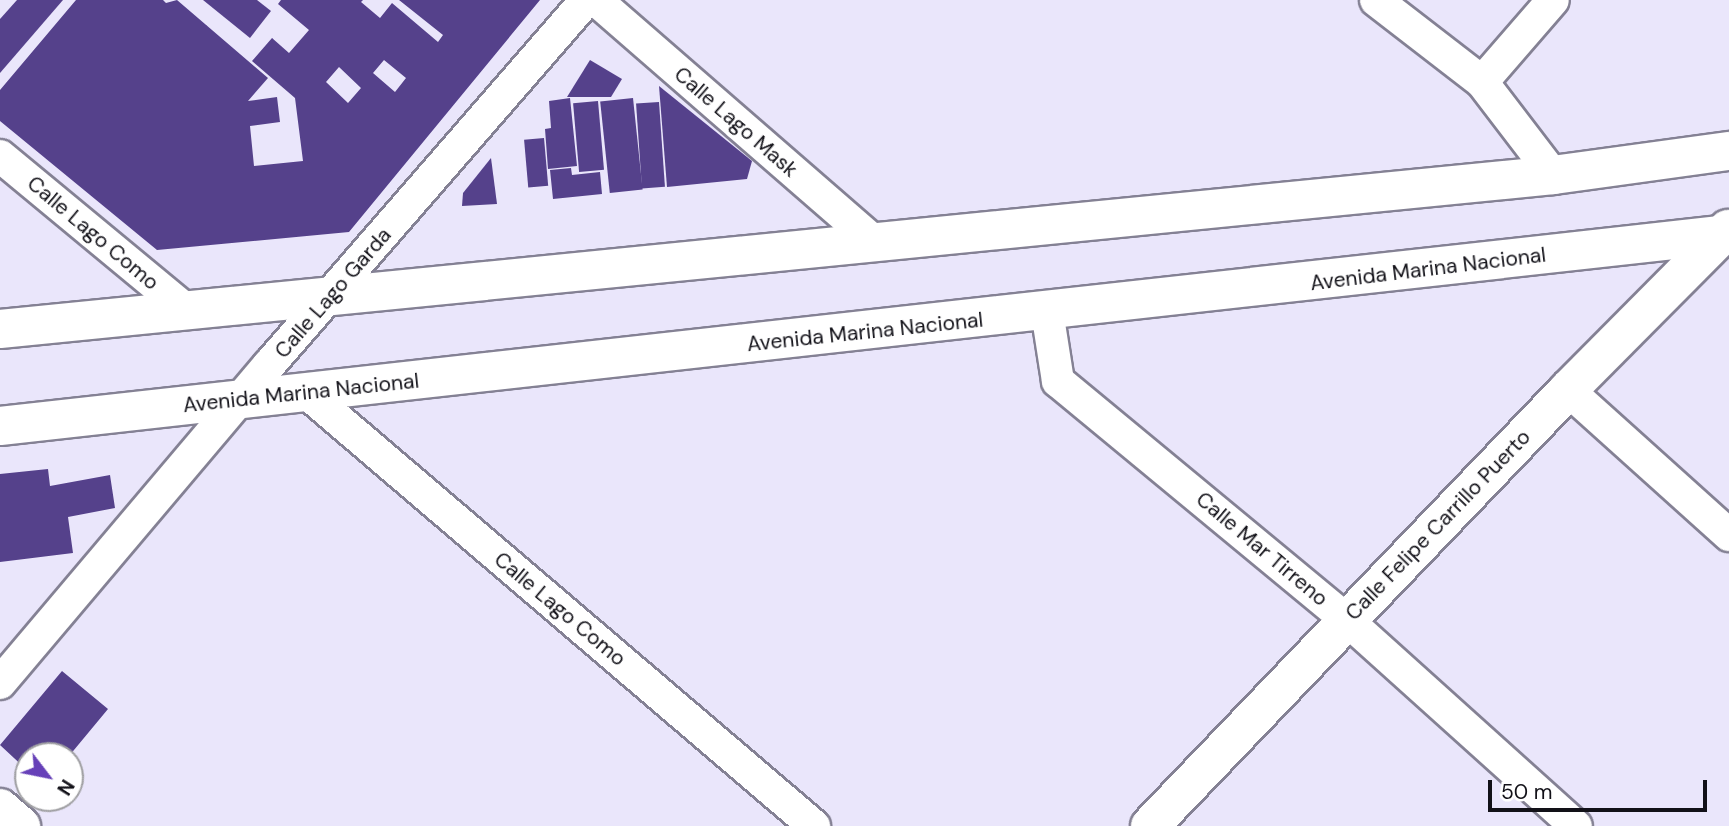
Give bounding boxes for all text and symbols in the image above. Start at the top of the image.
street label: Calle Lago Mask [669,62,803,182]
street label: Calle Lago Como [22,171,164,295]
street label: Calle Lago Garda [270,223,396,363]
street label: Avenida Marina Nacional [1309,242,1547,296]
street label: Avenida Marina Nacional [746,307,984,357]
street label: Avenida Marina Nacional [182,368,420,418]
street label: Calle Felipe Carrillo Puerto [1340,424,1536,626]
street label: Calle Mar Tirreno [1191,487,1333,611]
street label: Calle Lago Como [489,547,631,671]
north arrow [14,742,84,812]
scale bar [1491,766,1710,810]
text: N [51,775,80,800]
text: 50 m [1501,778,1552,806]

